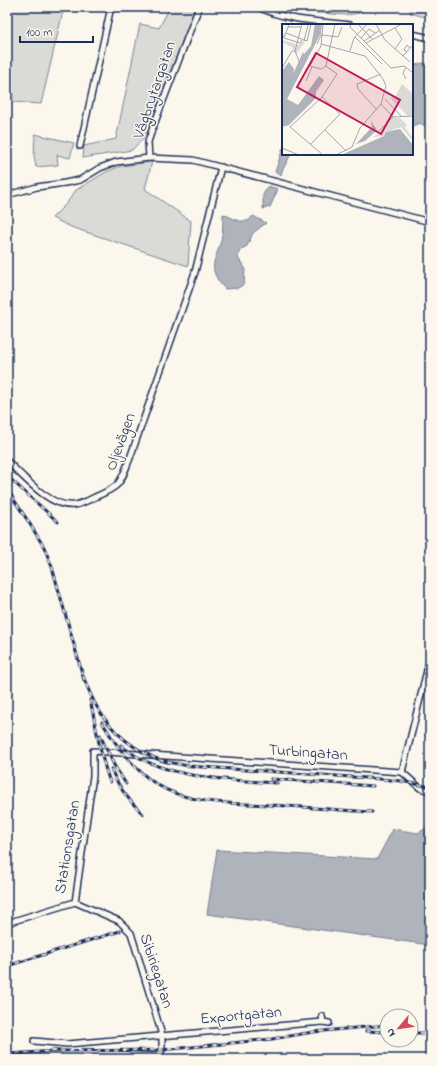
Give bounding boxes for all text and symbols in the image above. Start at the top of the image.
scale bar [20,18,93,44]
text: 100 m [26,24,53,42]
inset map [282,24,413,155]
street label: Vågbrytargatan [127,38,183,143]
street label: Oljevägen [99,410,143,474]
street label: Turbingatan [268,738,348,768]
street label: Stationsgatan [49,798,87,896]
street label: Sibiriegatan [133,931,179,1012]
street label: Exportgatan [199,1000,283,1032]
north arrow [379,1008,419,1048]
text: N [382,1025,400,1039]

